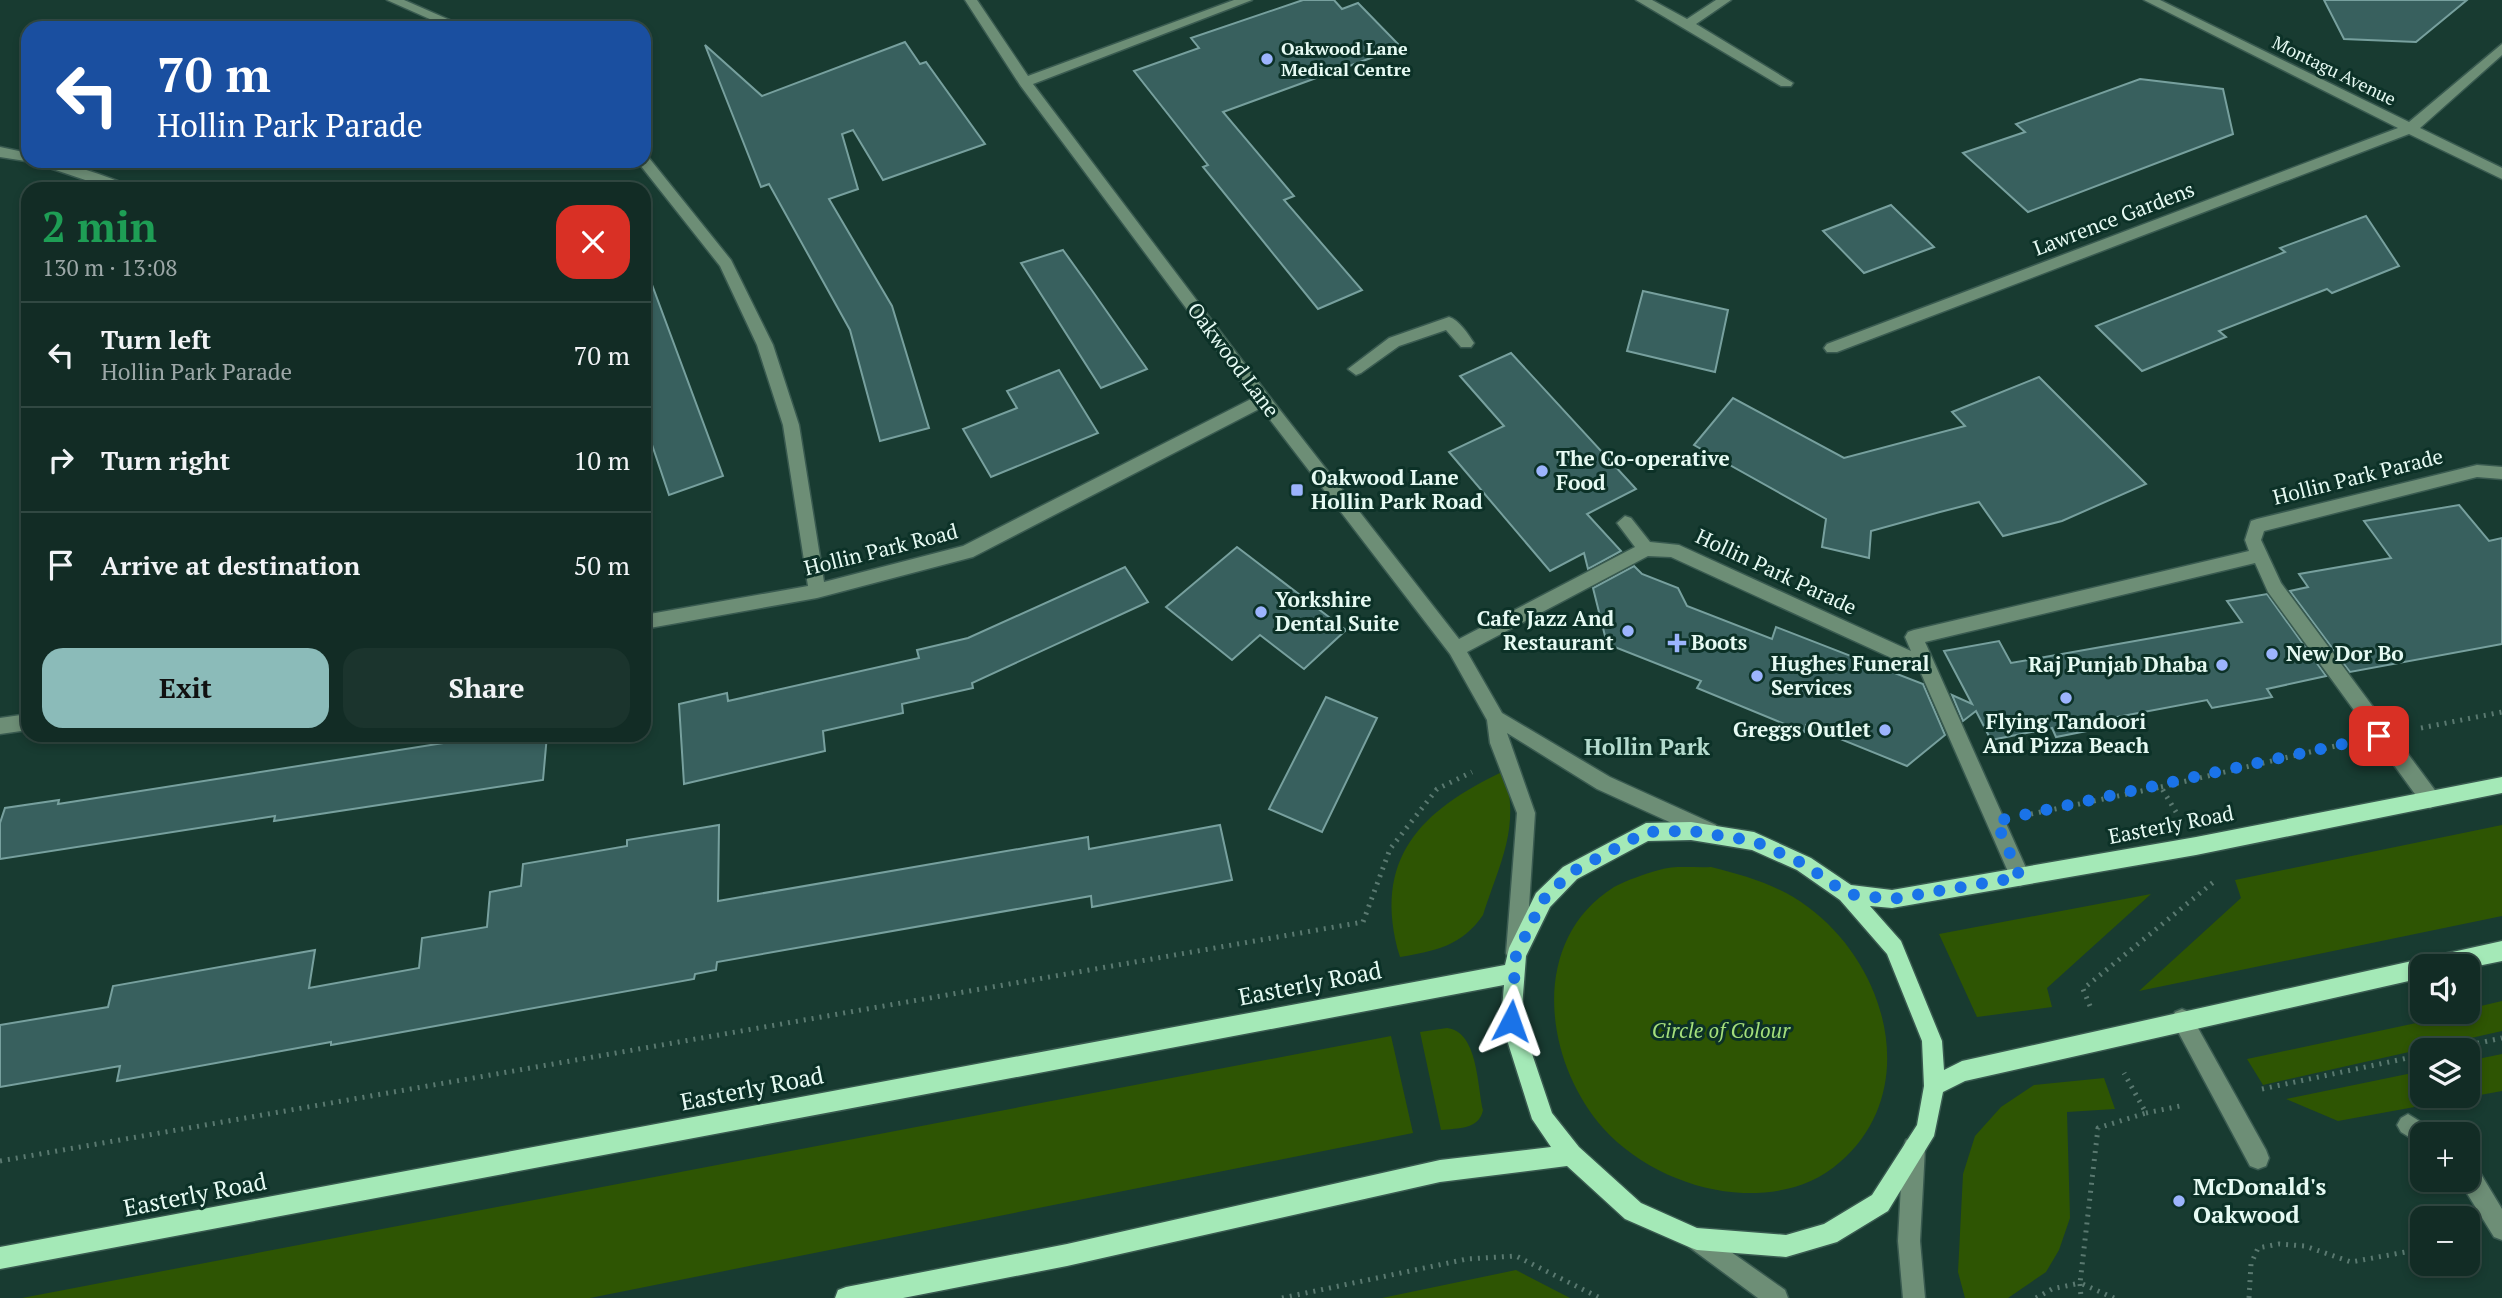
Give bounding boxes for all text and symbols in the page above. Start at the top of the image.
street label: Montagu Avenue [2269,30,2400,110]
place label: Oakwood Lane Medical Centre [1281,36,1411,81]
text: 70 m [157,41,271,106]
icon: left [42,49,133,140]
marker: Oakwood Lane Medical Centre [1259,51,1275,67]
text: Hollin Park Parade [157,104,423,146]
street label: Lawrence Gardens [2029,174,2198,262]
text: 2 min [42,198,157,254]
button: close [556,205,630,279]
text: 130 m · 13:08 [42,252,177,283]
street label: Oakwood Lane [1181,296,1286,423]
text: Turn left [101,322,211,356]
icon: left [42,336,80,374]
text: 70 m [574,338,630,372]
text: Hollin Park Parade [101,356,292,387]
icon: right [42,441,80,479]
street label: Hollin Park Parade [2270,441,2446,511]
text: Turn right [101,443,230,477]
text: 10 m [574,443,630,477]
place label: The Co-operative Food [1556,444,1730,496]
place label: Oakwood Lane Hollin Park Road [1311,463,1483,515]
marker: The Co-operative Food [1534,463,1550,479]
marker: Oakwood Lane Hollin Park Road [1289,482,1305,498]
street label: Hollin Park Road [801,516,961,582]
street label: Hollin Park Parade [1691,522,1861,621]
icon: arrive [42,546,80,584]
text: Arrive at destination [101,548,360,582]
text: 50 m [574,548,630,582]
place label: Yorkshire Dental Suite [1275,585,1399,637]
marker: Yorkshire Dental Suite [1253,604,1269,620]
place label: Cafe Jazz And Restaurant [1477,604,1615,656]
marker: Cafe Jazz And Restaurant [1620,623,1636,639]
place label: Boots [1691,628,1747,656]
marker: Boots [1669,635,1685,651]
place label: New Dor Bo [2286,639,2404,667]
marker: New Dor Bo [2264,646,2280,662]
button: Exit [42,648,329,728]
button: Share [343,648,630,728]
place label: Hughes Funeral Services [1771,649,1930,701]
place label: Raj Punjab Dhaba [2028,650,2208,678]
marker: Raj Punjab Dhaba [2214,657,2230,673]
marker: Hughes Funeral Services [1749,668,1765,684]
marker: Flying Tandoori And Pizza Beach [2058,690,2074,706]
pin [2349,706,2409,766]
place label: Flying Tandoori And Pizza Beach [1983,707,2150,759]
place label: Greggs Outlet [1733,715,1872,743]
icon: arrive [2360,717,2398,755]
marker: Greggs Outlet [1877,722,1893,738]
district label: Hollin Park [1584,731,1711,762]
street label: Easterly Road [2106,798,2236,850]
street label: Easterly Road [1235,953,1384,1013]
map controls [2410,954,2480,1276]
button: sound [2410,954,2480,1024]
position arrow [1474,984,1548,1058]
park label: Circle of Colour [1652,1016,1791,1044]
button: layers [2410,1038,2480,1108]
street label: Easterly Road [677,1058,826,1118]
button: + [2410,1122,2480,1192]
street label: Easterly Road [120,1164,269,1224]
place label: McDonald's Oakwood [2193,1170,2326,1230]
marker: McDonald's Oakwood [2171,1193,2187,1209]
button: − [2410,1206,2480,1276]

